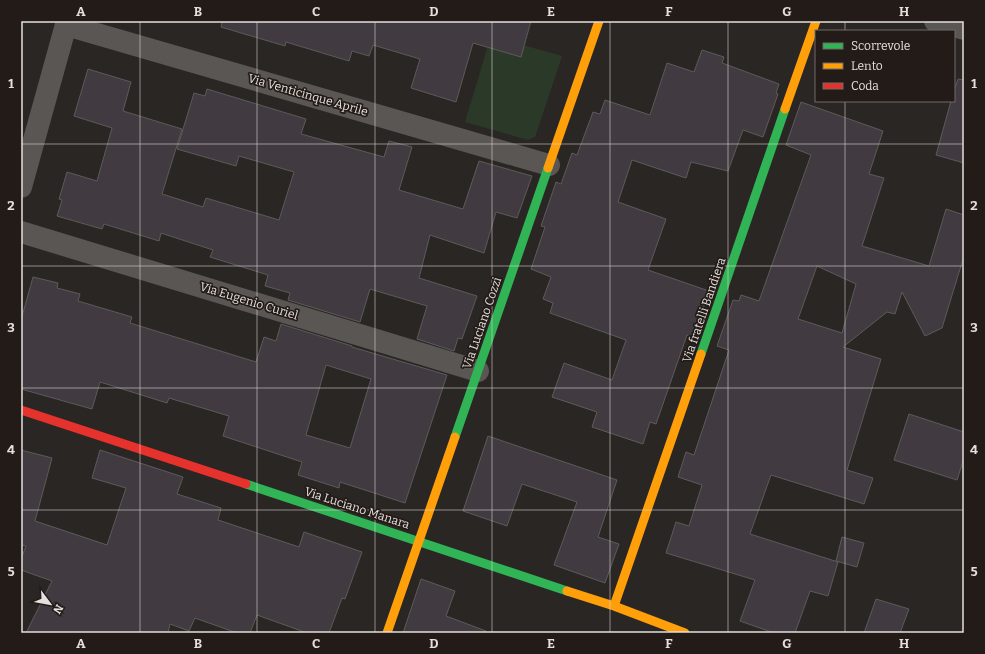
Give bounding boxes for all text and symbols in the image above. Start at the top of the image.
text: A [76,4,86,19]
text: B [194,4,202,19]
text: C [312,4,320,19]
text: D [429,4,439,19]
text: E [547,4,555,19]
text: F [665,4,673,19]
text: G [782,4,792,19]
text: H [899,4,909,19]
legend [815,30,955,102]
text: Scorrevole [851,39,910,53]
text: Lento [851,59,883,73]
street label: Via Venticinque Aprile [246,71,370,119]
text: 1 [8,76,14,91]
text: 1 [971,76,977,91]
text: Coda [851,79,879,93]
text: 2 [7,198,15,213]
text: 2 [970,198,978,213]
street label: Via fratelli Bandiera [679,255,729,364]
street label: Via Luciano Cozzi [460,275,504,371]
street label: Via Eugenio Curiel [198,279,300,323]
text: 3 [7,320,15,335]
text: 3 [970,320,978,335]
text: 4 [7,442,15,457]
text: 4 [970,442,978,457]
street label: Via Luciano Manara [303,484,412,532]
text: 5 [7,564,15,579]
text: 5 [970,564,978,579]
north arrow [30,584,70,624]
text: N [50,602,66,617]
text: A [76,636,86,651]
text: B [194,636,202,651]
text: C [312,636,320,651]
text: D [429,636,439,651]
text: E [547,636,555,651]
text: F [665,636,673,651]
text: G [782,636,792,651]
text: H [899,636,909,651]

